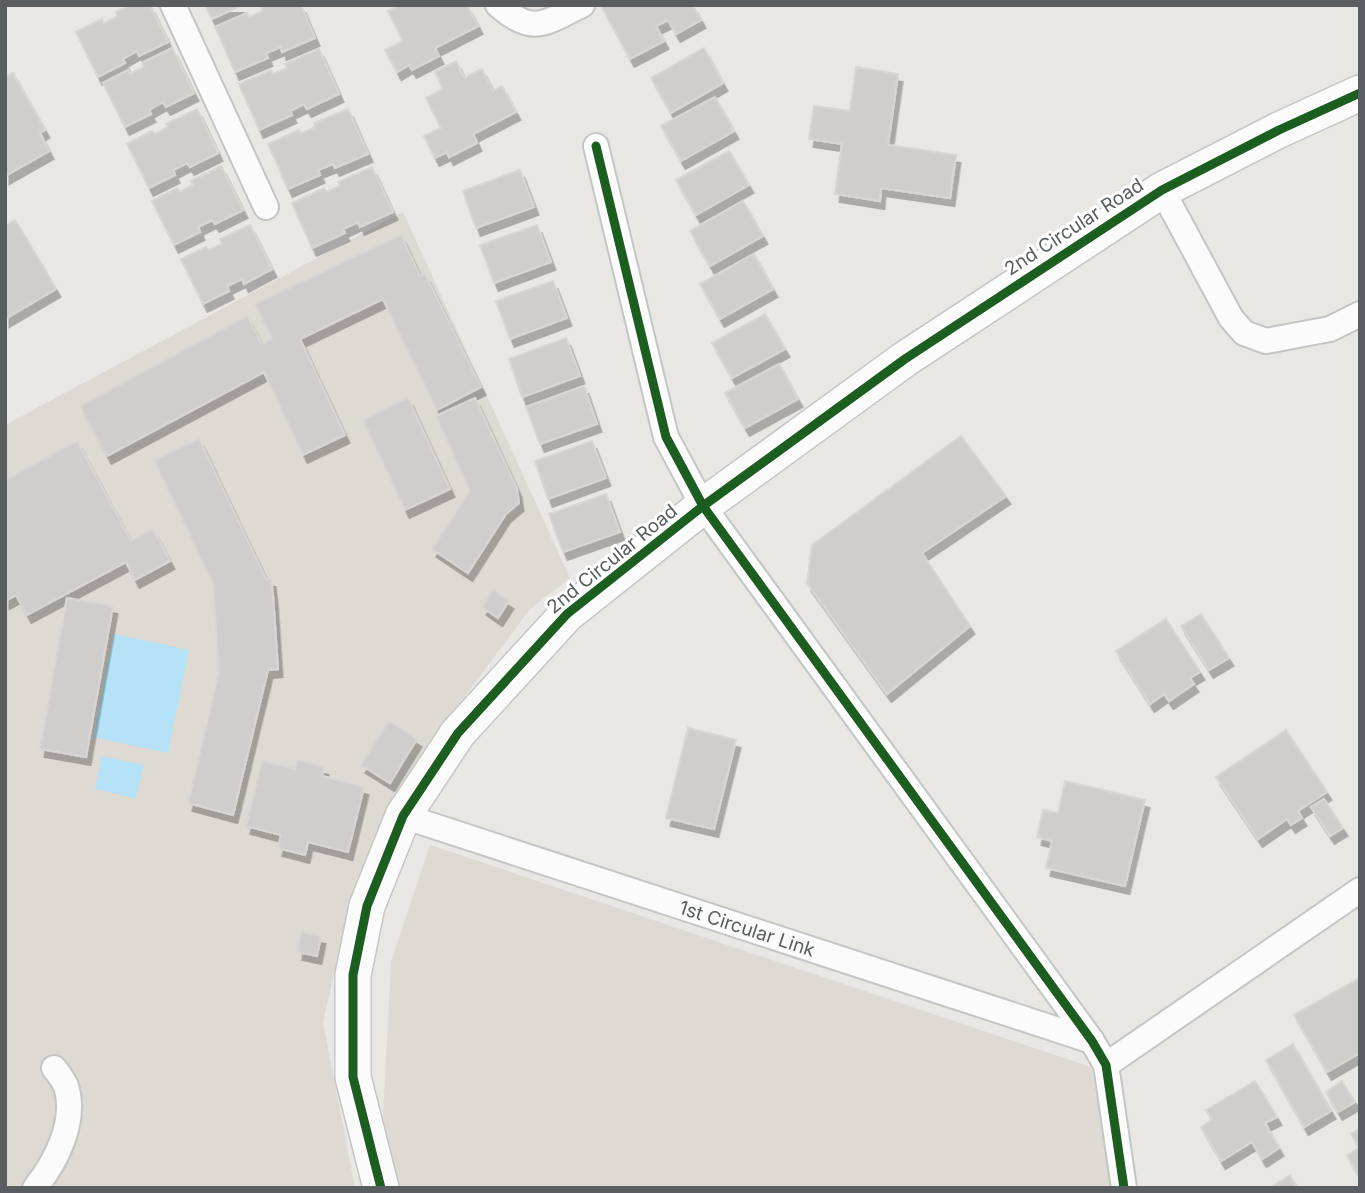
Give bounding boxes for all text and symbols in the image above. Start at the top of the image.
street label: 2nd Circular Road [1000,174,1148,280]
street label: 2nd Circular Road [542,499,682,619]
street label: 1st Circular Link [676,895,819,961]

